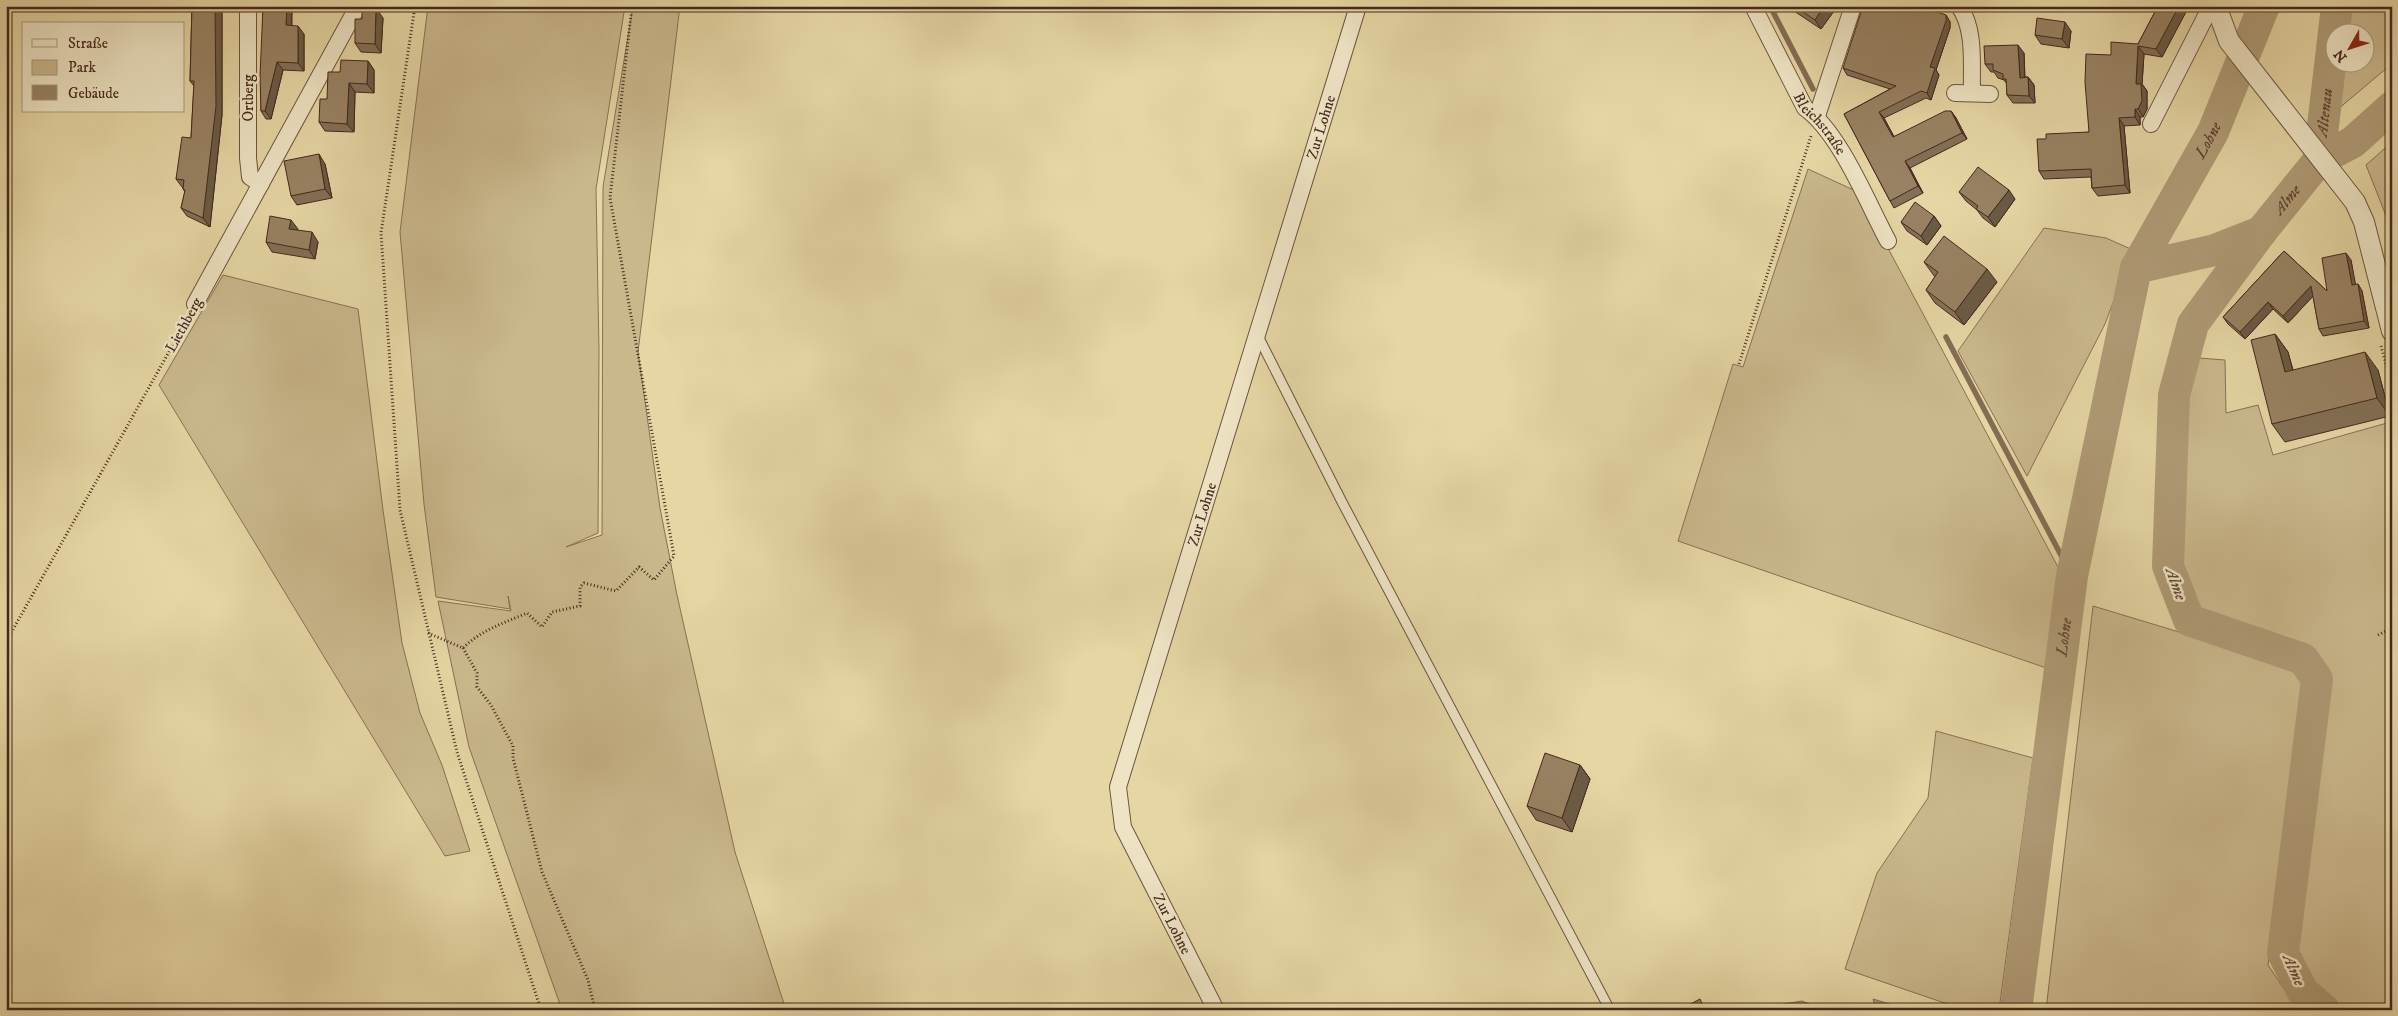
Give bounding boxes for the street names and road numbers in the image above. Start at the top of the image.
street label: Ortberg [239,74,258,122]
street label: Bleichstraße [1789,89,1851,158]
street label: Zur Lohne [1302,93,1340,161]
street label: Liethberg [161,294,207,356]
street label: Zur Lohne [1183,480,1221,548]
street label: Zur Lohne [1149,890,1195,958]

